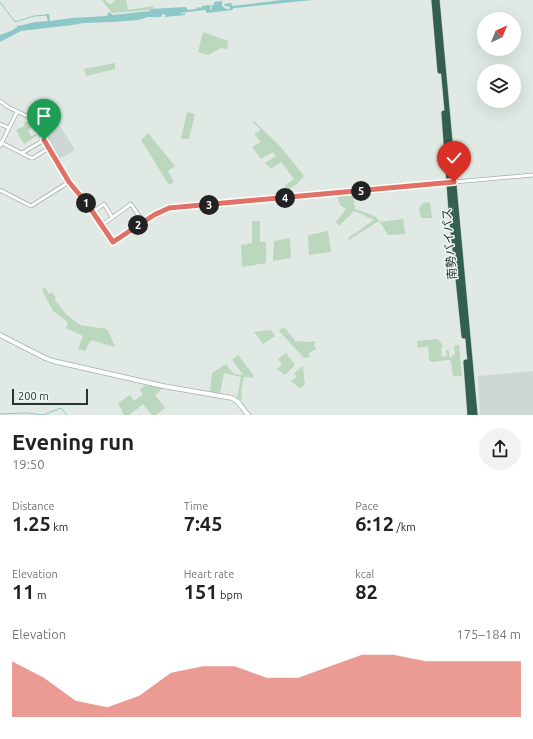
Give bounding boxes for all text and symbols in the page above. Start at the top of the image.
north arrow [477,12,521,56]
map controls [477,12,521,108]
button: layers [477,64,521,108]
pin [27,99,61,140]
icon: arrive [33,105,55,127]
pin [437,141,471,182]
icon: check [443,147,465,169]
pin: 5 [351,181,371,201]
text: 5 [358,185,364,197]
pin: 4 [275,188,295,208]
text: 4 [282,192,288,204]
pin: 1 [76,193,96,213]
pin: 3 [199,195,219,215]
text: 1 [83,197,89,209]
text: 3 [206,199,212,211]
street label: 南勢バイパス [439,208,459,280]
pin: 2 [128,215,148,235]
text: 2 [135,219,141,231]
scale bar [12,387,88,406]
text: 200 m [18,390,49,402]
button: share [479,428,521,470]
text: Evening run [12,429,134,454]
text: 19:50 [12,457,45,471]
text: Distance [12,500,55,512]
text: Time [184,500,208,512]
text: Pace [355,500,379,512]
text: 1.25 [12,512,51,535]
text: 7:45 [184,512,222,535]
text: 6:12 [355,512,394,535]
text: km [51,521,68,533]
text: /km [394,521,416,533]
text: Elevation [12,568,58,580]
text: Heart rate [184,568,234,580]
text: kcal [355,568,374,580]
text: 11 [12,580,35,603]
text: 151 [184,580,218,603]
text: 82 [355,580,378,603]
text: m [35,589,47,601]
text: bpm [218,589,242,601]
text: Elevation [12,627,66,641]
text: 175–184 m [456,627,521,641]

